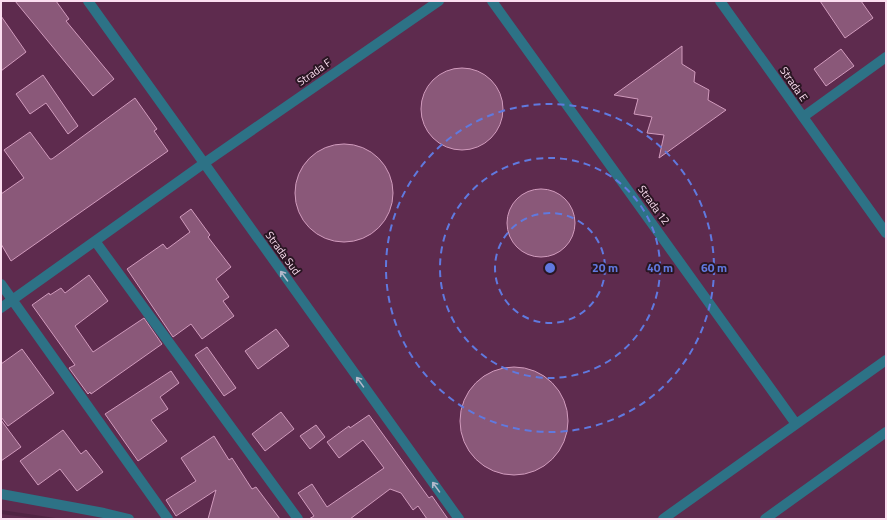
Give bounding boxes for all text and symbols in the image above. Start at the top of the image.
street label: Strada F [294,54,335,90]
street label: Strada E [776,63,812,105]
street label: Strada 12 [634,182,674,228]
street label: Strada Sud [262,228,304,278]
text: 20 m [592,258,618,277]
text: 40 m [647,258,673,277]
text: 60 m [701,258,727,277]
centre of rings [543,261,557,275]
one-way arrow [280,271,289,282]
one-way arrow [356,377,365,388]
one-way arrow [432,482,441,493]

